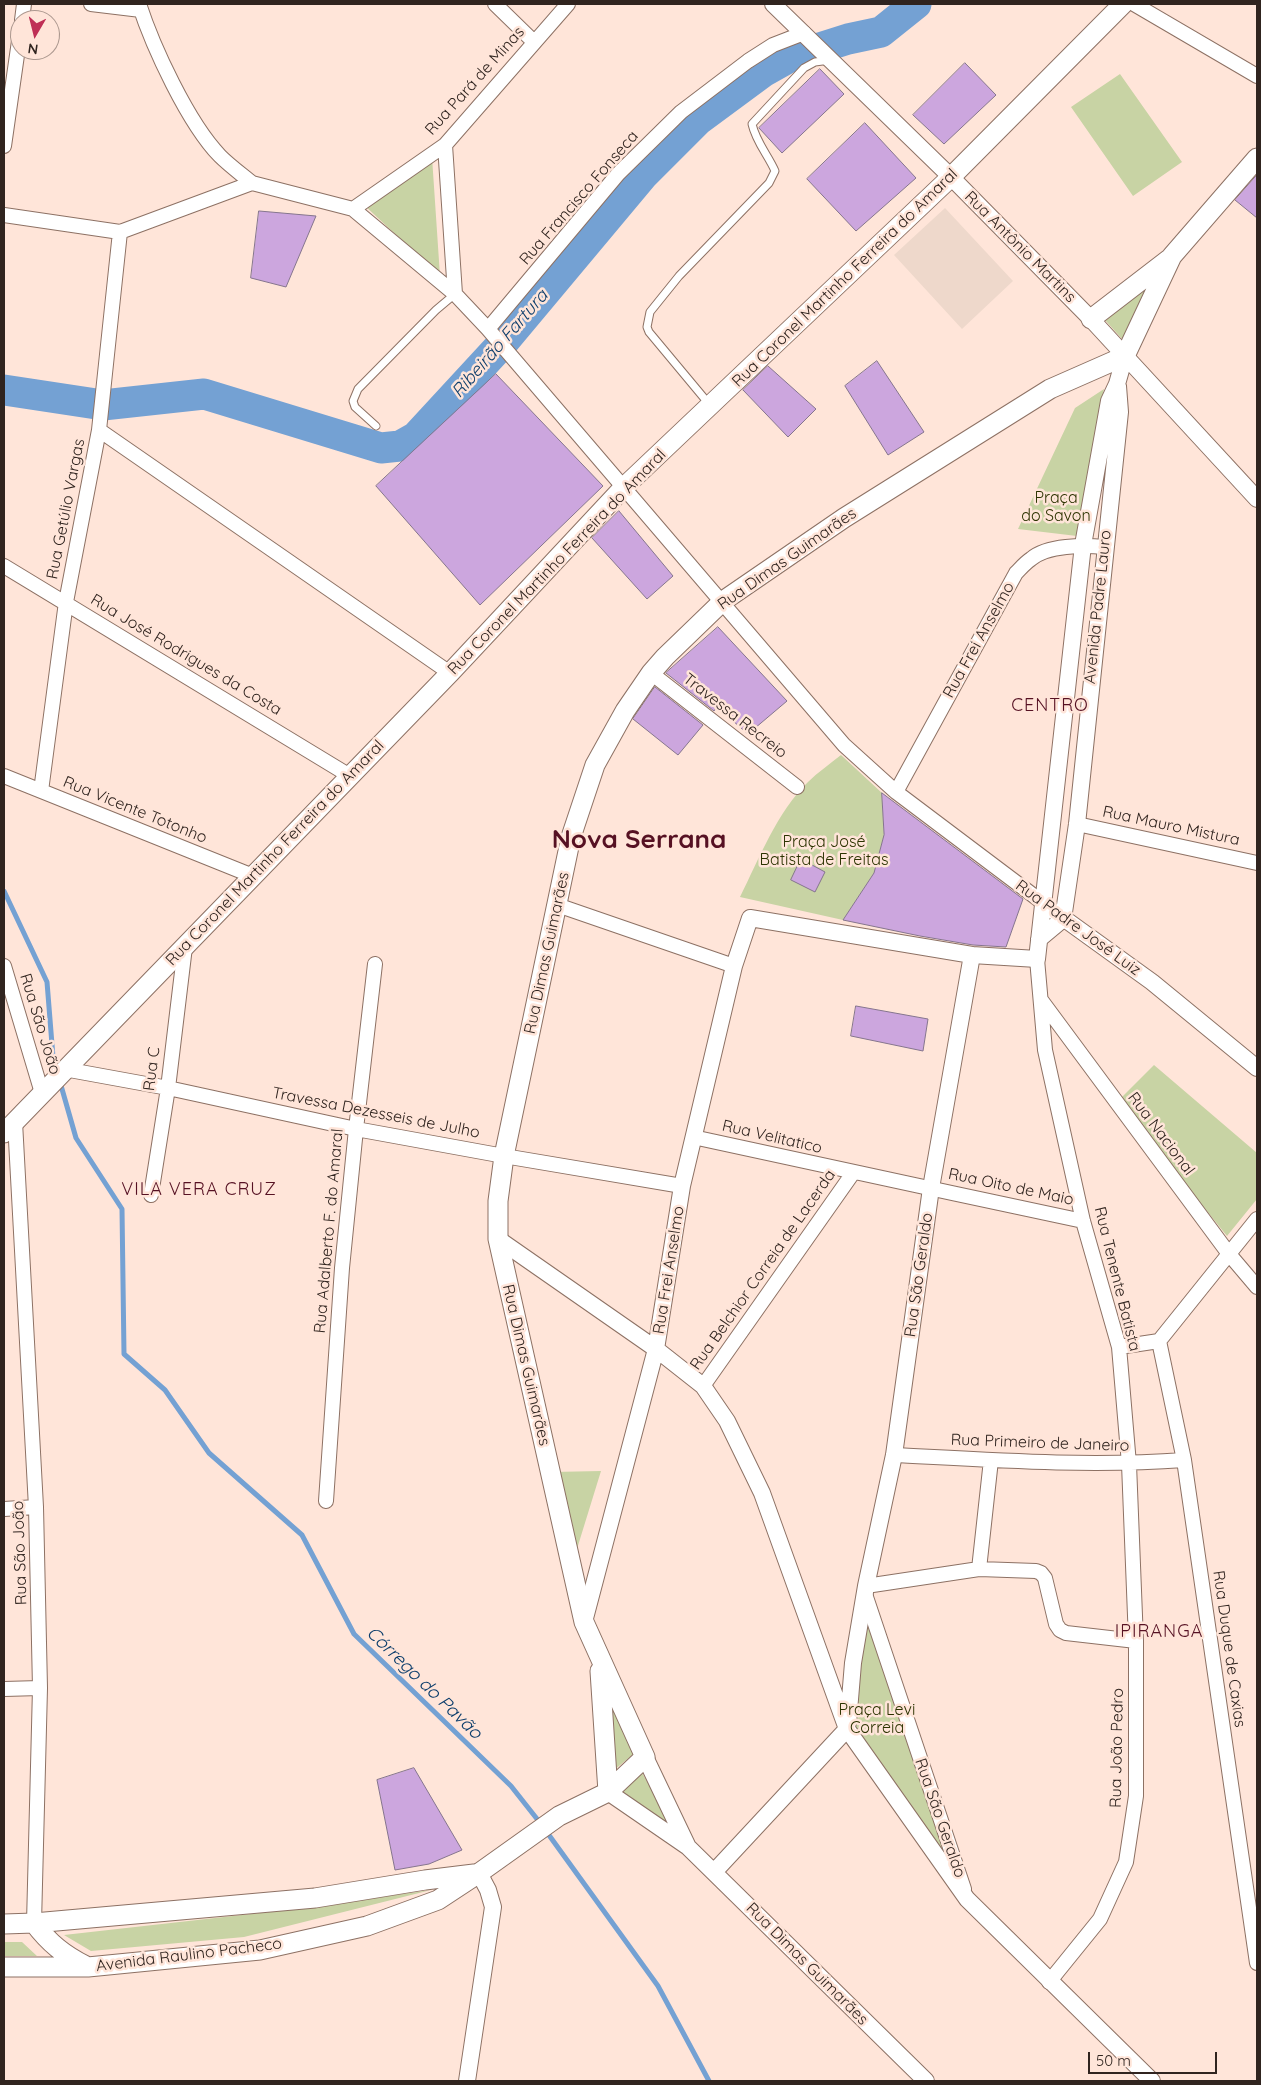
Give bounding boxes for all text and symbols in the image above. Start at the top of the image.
north arrow [10,10,60,60]
street label: Rua Pará de Minas [421,23,529,139]
text: N [27,39,39,58]
street label: Rua Francisco Fonseca [516,127,642,269]
street label: Rua Coronel Martinho Ferreira do Amaral [728,165,962,391]
street label: Rua Antônio Martins [960,187,1080,307]
water label: Ribeirão Fartura [447,286,553,402]
street label: Rua Getúlio Vargas [43,437,89,581]
street label: Rua Coronel Martinho Ferreira do Amaral [444,445,670,679]
park label: Praça do Savon [1021,488,1091,526]
street label: Rua Dimas Guimarães [714,504,860,614]
street label: Avenida Padre Lauro [1080,529,1116,685]
street label: Rua Frei Anselmo [939,579,1019,701]
street label: Rua José Rodrigues da Costa [87,590,285,720]
street label: Travessa Recreio [679,669,791,763]
district label: CENTRO [1010,695,1090,717]
street label: Rua Coronel Martinho Ferreira do Amaral [162,736,388,970]
street label: Rua Vicente Totonho [60,772,210,848]
street label: Rua Mauro Mistura [1101,802,1241,850]
district label: Nova Serrana [552,824,726,856]
park label: Praça José Batista de Freitas [760,832,888,870]
street label: Rua Dimas Guimarães [520,870,574,1036]
street label: Rua Padre José Luiz [1012,876,1144,980]
street label: Rua São João [16,971,64,1077]
street label: Rua C [140,1046,164,1092]
street label: Travessa Dezesseis de Julho [271,1083,481,1143]
street label: Rua Nacional [1124,1089,1198,1179]
street label: Rua Velitatico [720,1116,824,1158]
street label: Rua Adalberto F. do Amaral [310,1128,348,1334]
street label: Rua Oito de Maio [946,1164,1076,1210]
street label: Rua Belchior Correia de Lacerda [686,1166,840,1374]
district label: VILA VERA CRUZ [119,1179,279,1201]
street label: Rua Frei Anselmo [649,1205,689,1335]
street label: Rua Tenente Batista [1090,1205,1144,1353]
street label: Rua São Geraldo [901,1212,937,1338]
street label: Rua Dimas Guimarães [498,1282,554,1448]
street label: Rua Primeiro de Janeiro [950,1430,1130,1456]
street label: Rua São João [9,1500,31,1606]
street label: Rua Duque de Caxias [1208,1569,1250,1729]
district label: IPIRANGA [1114,1621,1204,1643]
water label: Córrego do Pavão [362,1622,486,1744]
street label: Rua João Pedro [1106,1688,1128,1808]
park label: Praça Levi Correia [839,1700,915,1738]
street label: Rua São Geraldo [911,1756,969,1880]
street label: Rua Dimas Guimarães [742,1899,872,2029]
street label: Avenida Raulino Pacheco [95,1934,283,1976]
scale bar [1091,2042,1220,2074]
text: 50 m [1096,2051,1131,2070]

